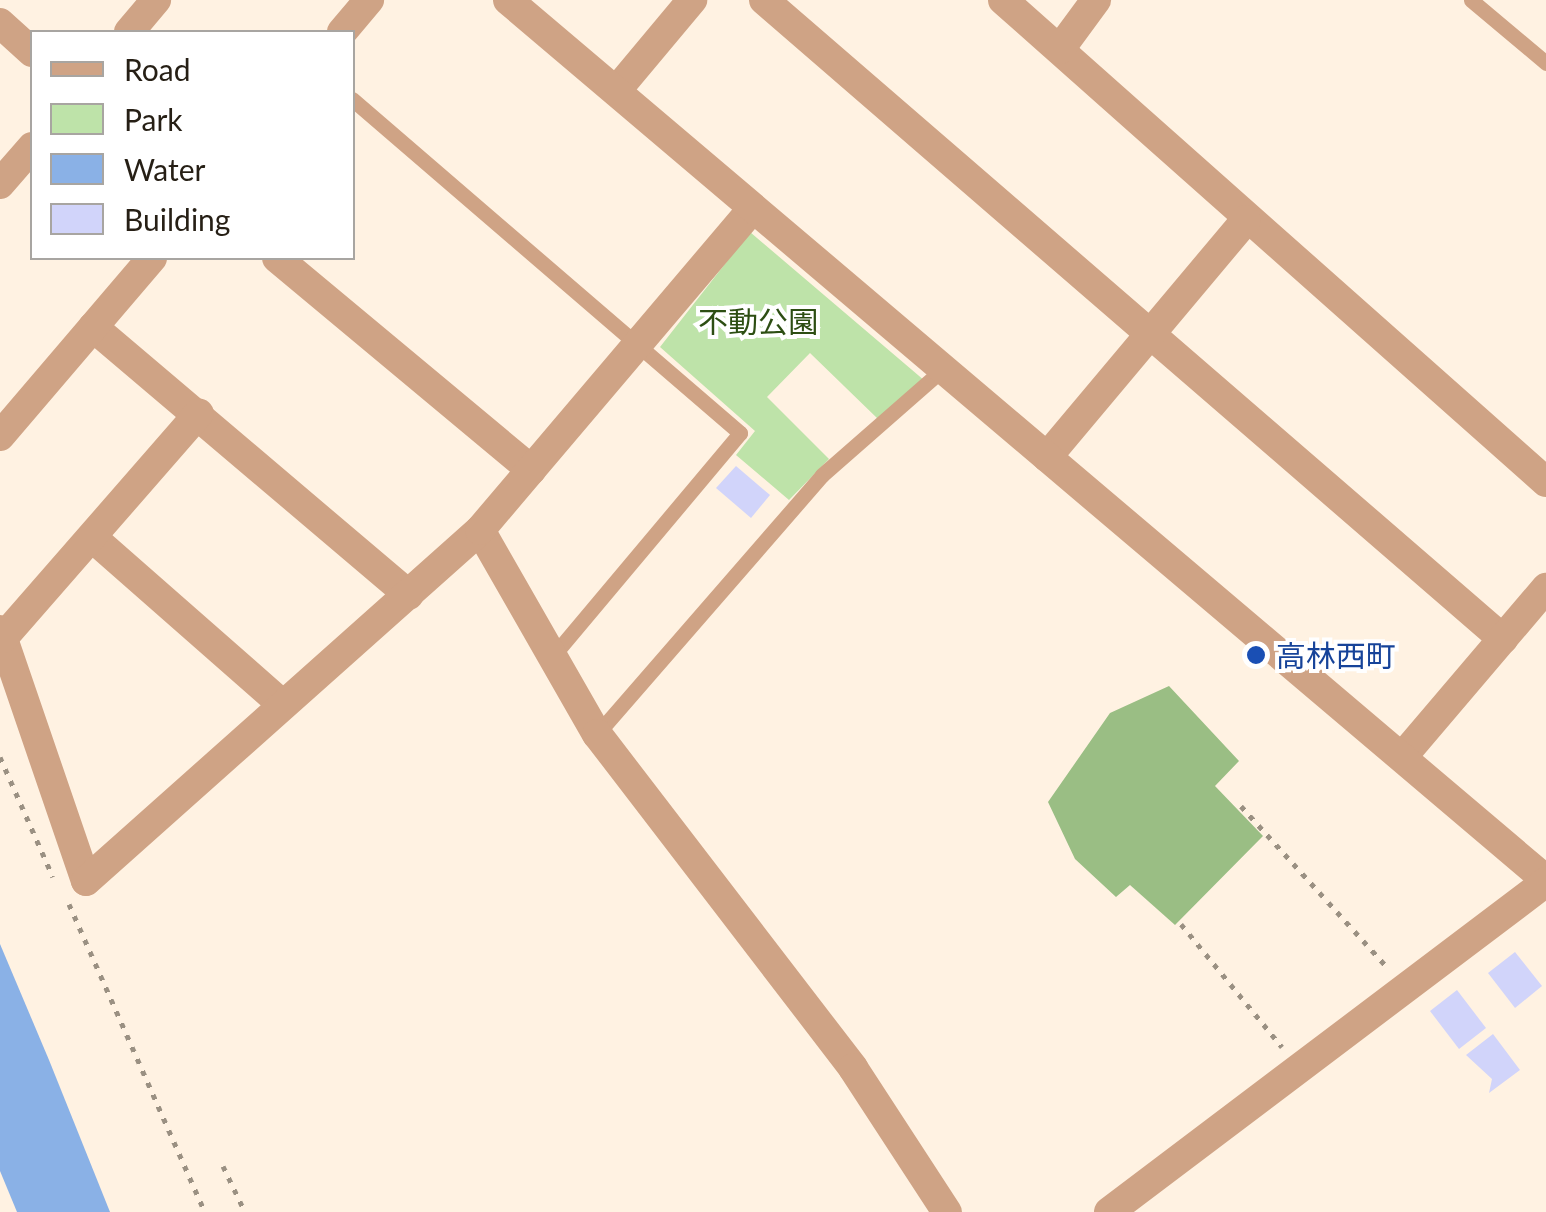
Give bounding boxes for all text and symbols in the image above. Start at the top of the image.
legend [30,30,355,260]
text: Road [124,51,191,87]
text: Park [124,101,183,137]
text: Water [124,151,206,187]
text: Building [124,201,230,237]
park label: 不動公園 [698,303,818,339]
place label: 高林西町 [1276,637,1396,673]
marker: 高林西町 [1245,644,1267,666]

